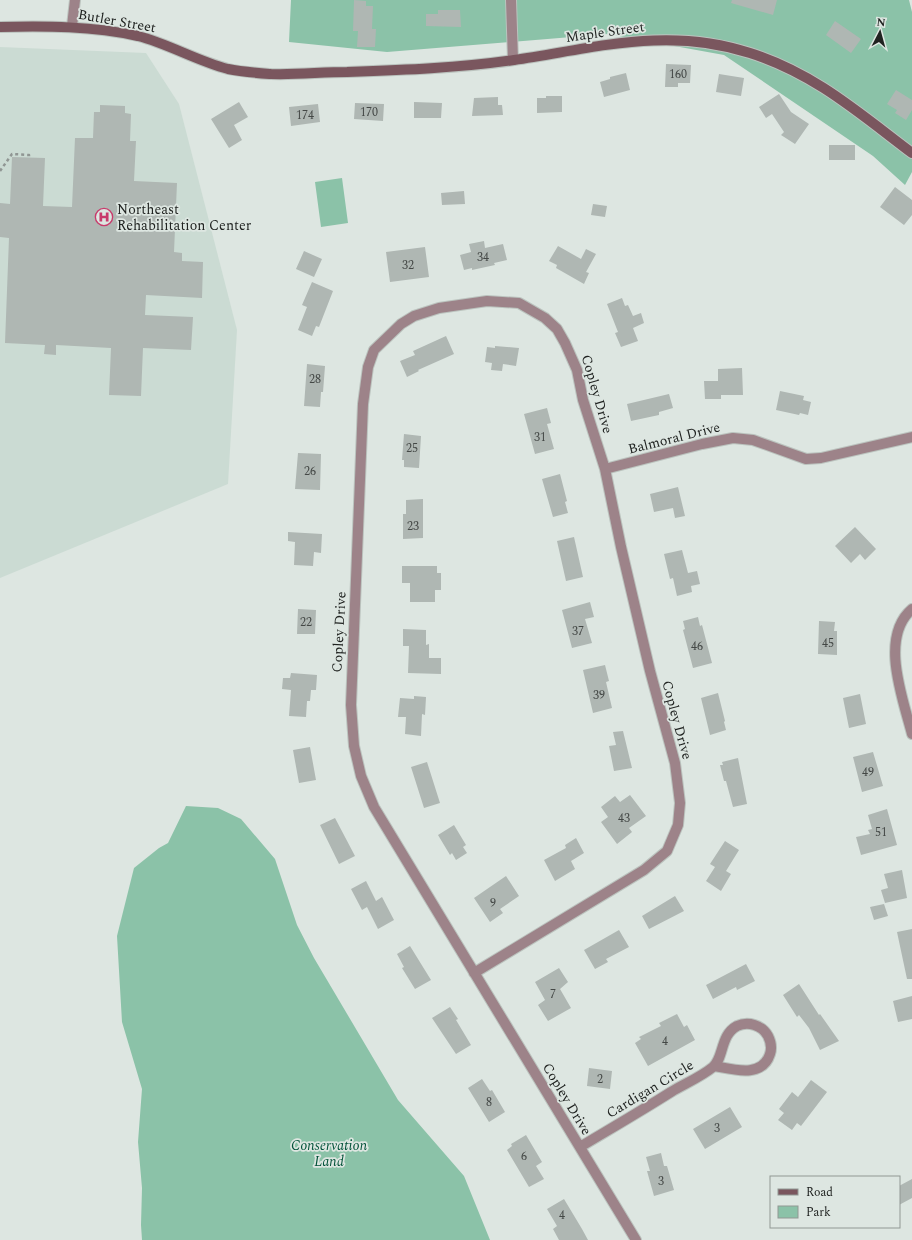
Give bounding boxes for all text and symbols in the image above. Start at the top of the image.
street label: Butler Street [76,4,158,38]
north arrow [860,12,900,52]
text: N [876,14,886,31]
street label: Maple Street [564,16,646,48]
house number: 160 [669,65,687,84]
house number: 170 [360,103,378,122]
house number: 174 [296,106,314,125]
place label: Northeast Rehabilitation Center [117,199,252,236]
hospital icon: Northeast Rehabilitation Center [94,207,114,227]
house number: 34 [477,248,489,267]
house number: 32 [402,256,414,275]
street label: Copley Drive [576,352,618,436]
house number: 28 [309,370,321,389]
street label: Balmoral Drive [626,416,722,460]
house number: 31 [534,428,546,447]
house number: 25 [406,439,418,458]
house number: 26 [304,462,316,481]
house number: 23 [407,517,419,536]
street label: Copley Drive [326,591,352,673]
house number: 22 [300,613,312,632]
house number: 37 [572,622,584,641]
house number: 45 [822,634,834,653]
house number: 46 [691,637,703,656]
street label: Copley Drive [656,678,698,762]
house number: 39 [593,686,605,705]
house number: 49 [862,763,874,782]
house number: 43 [618,809,630,828]
house number: 51 [875,823,887,842]
house number: 9 [490,894,496,913]
house number: 7 [550,985,556,1004]
house number: 4 [662,1032,668,1051]
street label: Cardigan Circle [602,1055,698,1123]
street label: Copley Drive [537,1059,597,1139]
house number: 2 [597,1070,603,1089]
house number: 8 [486,1093,492,1112]
house number: 3 [714,1119,720,1138]
park label: Conservation Land [291,1135,368,1172]
house number: 6 [521,1147,527,1166]
house number: 3 [658,1172,664,1191]
legend [770,1176,900,1228]
text: Road [806,1183,833,1202]
text: Park [806,1203,831,1222]
house number: 4 [559,1206,565,1225]

